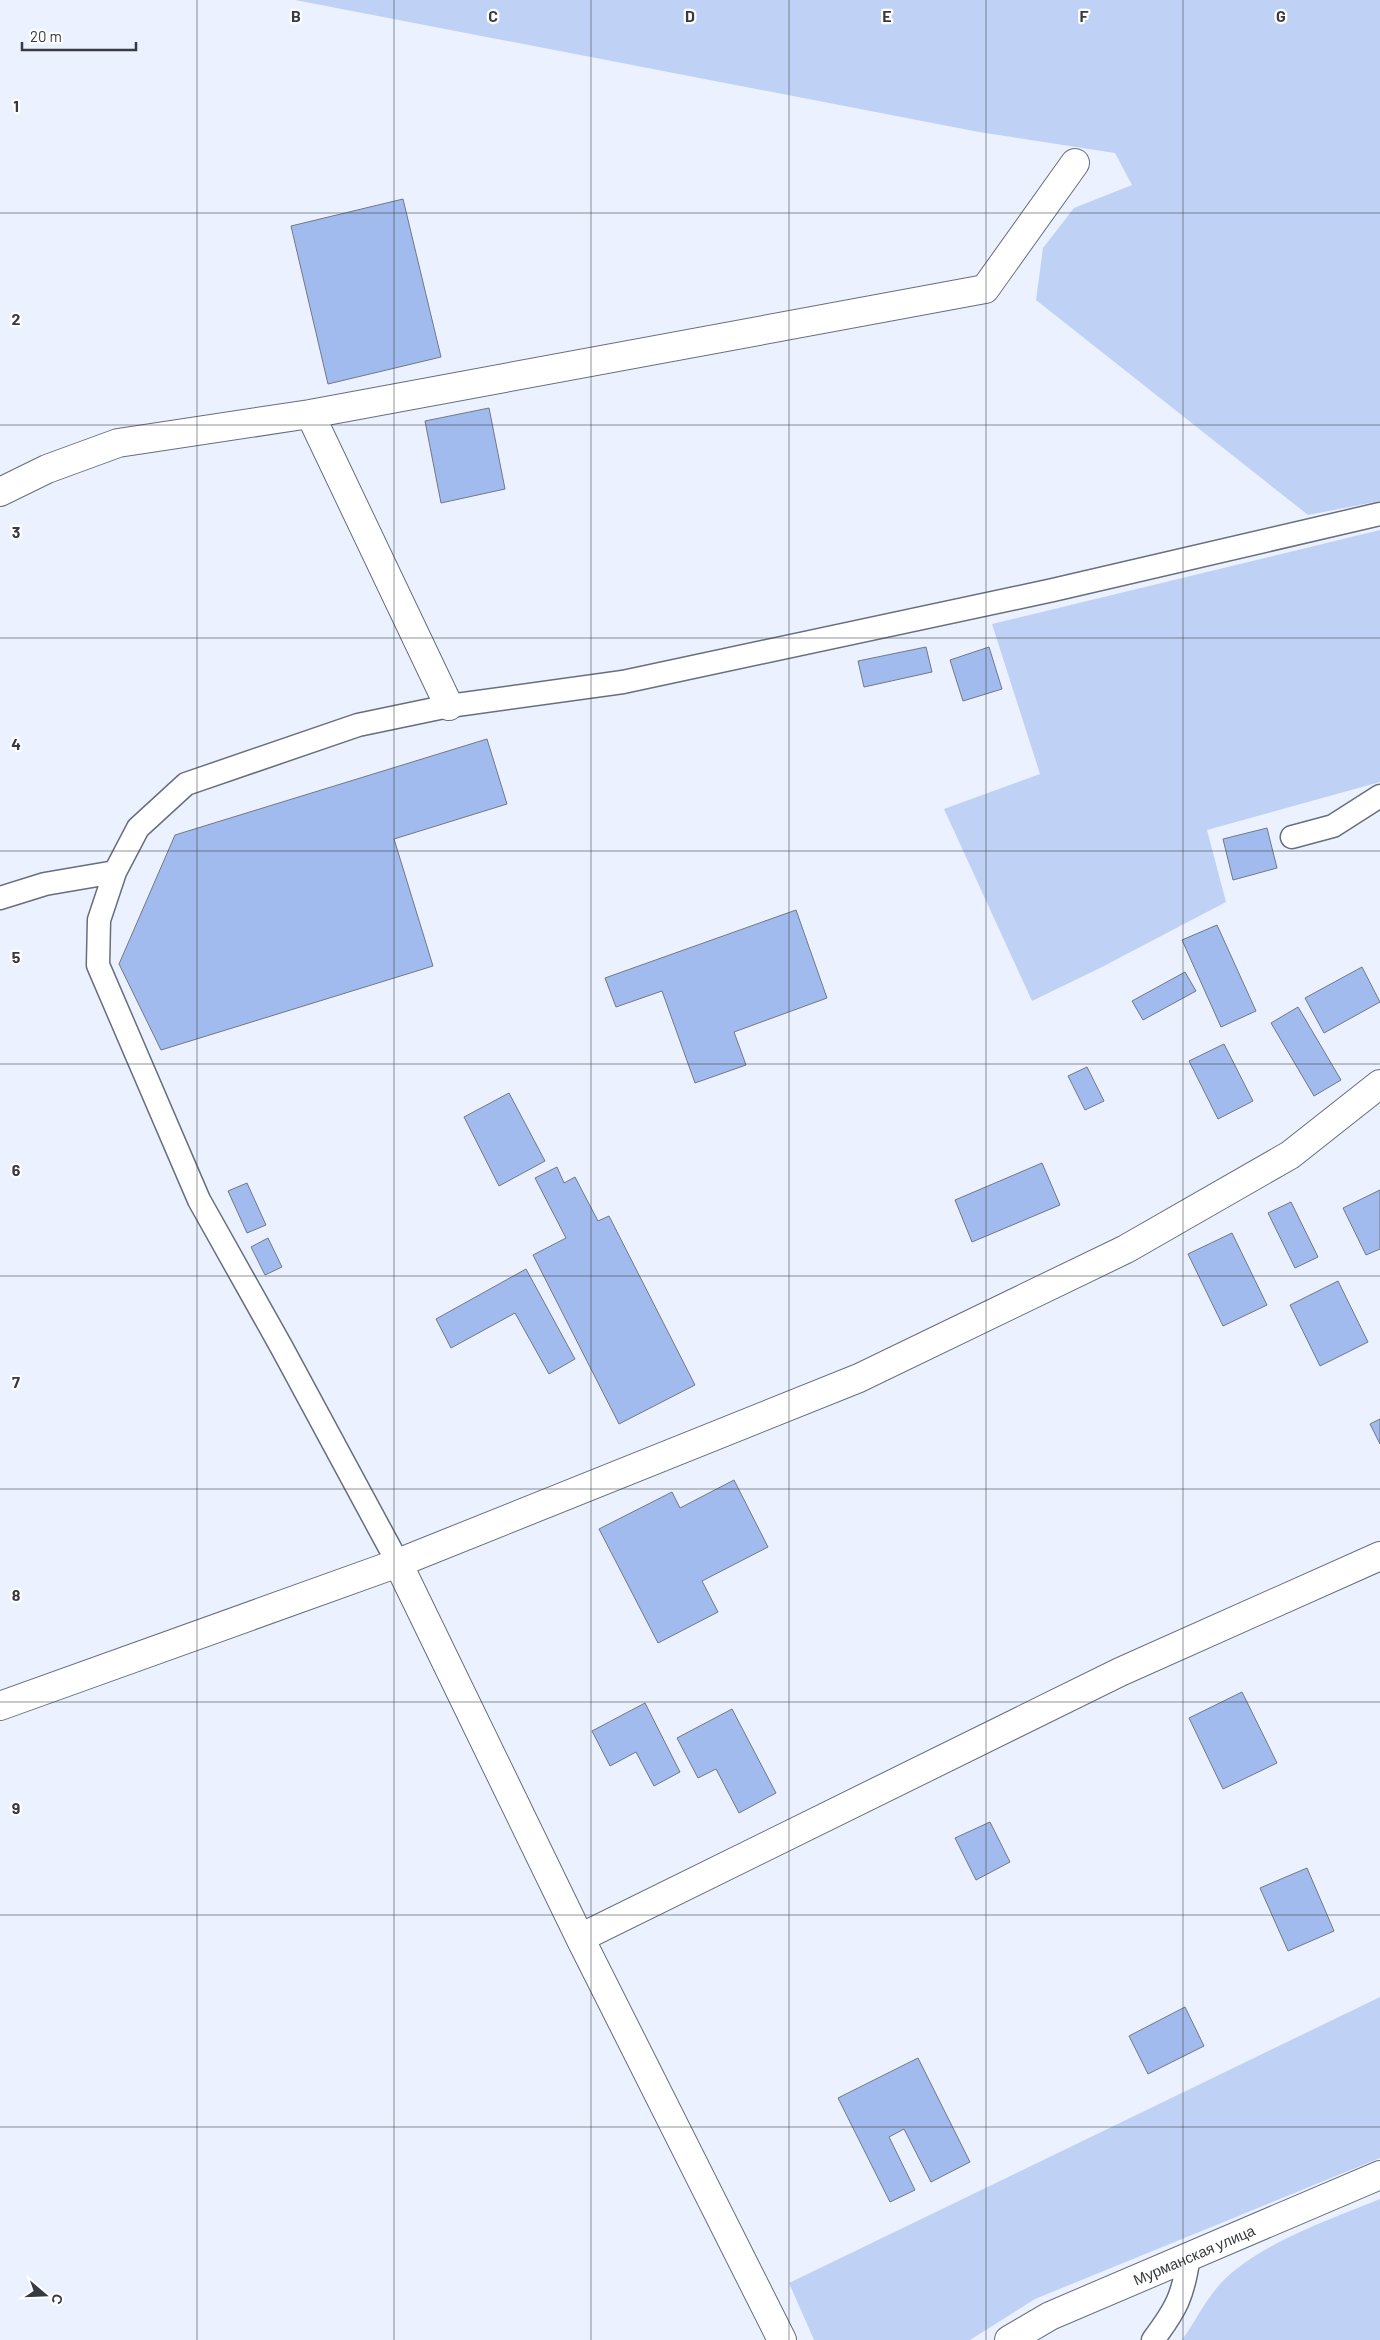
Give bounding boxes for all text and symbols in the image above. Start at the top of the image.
text: B [291,6,301,25]
text: C [488,6,498,25]
text: D [685,6,695,25]
text: E [882,6,892,25]
text: F [1080,6,1089,25]
text: G [1276,6,1286,25]
scale bar [22,20,136,52]
text: 20 m [30,27,62,45]
text: 1 [13,96,19,115]
text: 2 [12,309,21,328]
text: 3 [12,522,20,541]
text: 4 [11,734,21,753]
text: 5 [12,947,21,966]
text: 6 [12,1160,21,1179]
text: 7 [12,1372,20,1391]
text: 8 [12,1585,21,1604]
text: 9 [12,1798,20,1817]
street label: Мурманская улица [1130,2220,1258,2288]
north arrow [20,2270,70,2320]
text: С [48,2292,67,2307]

